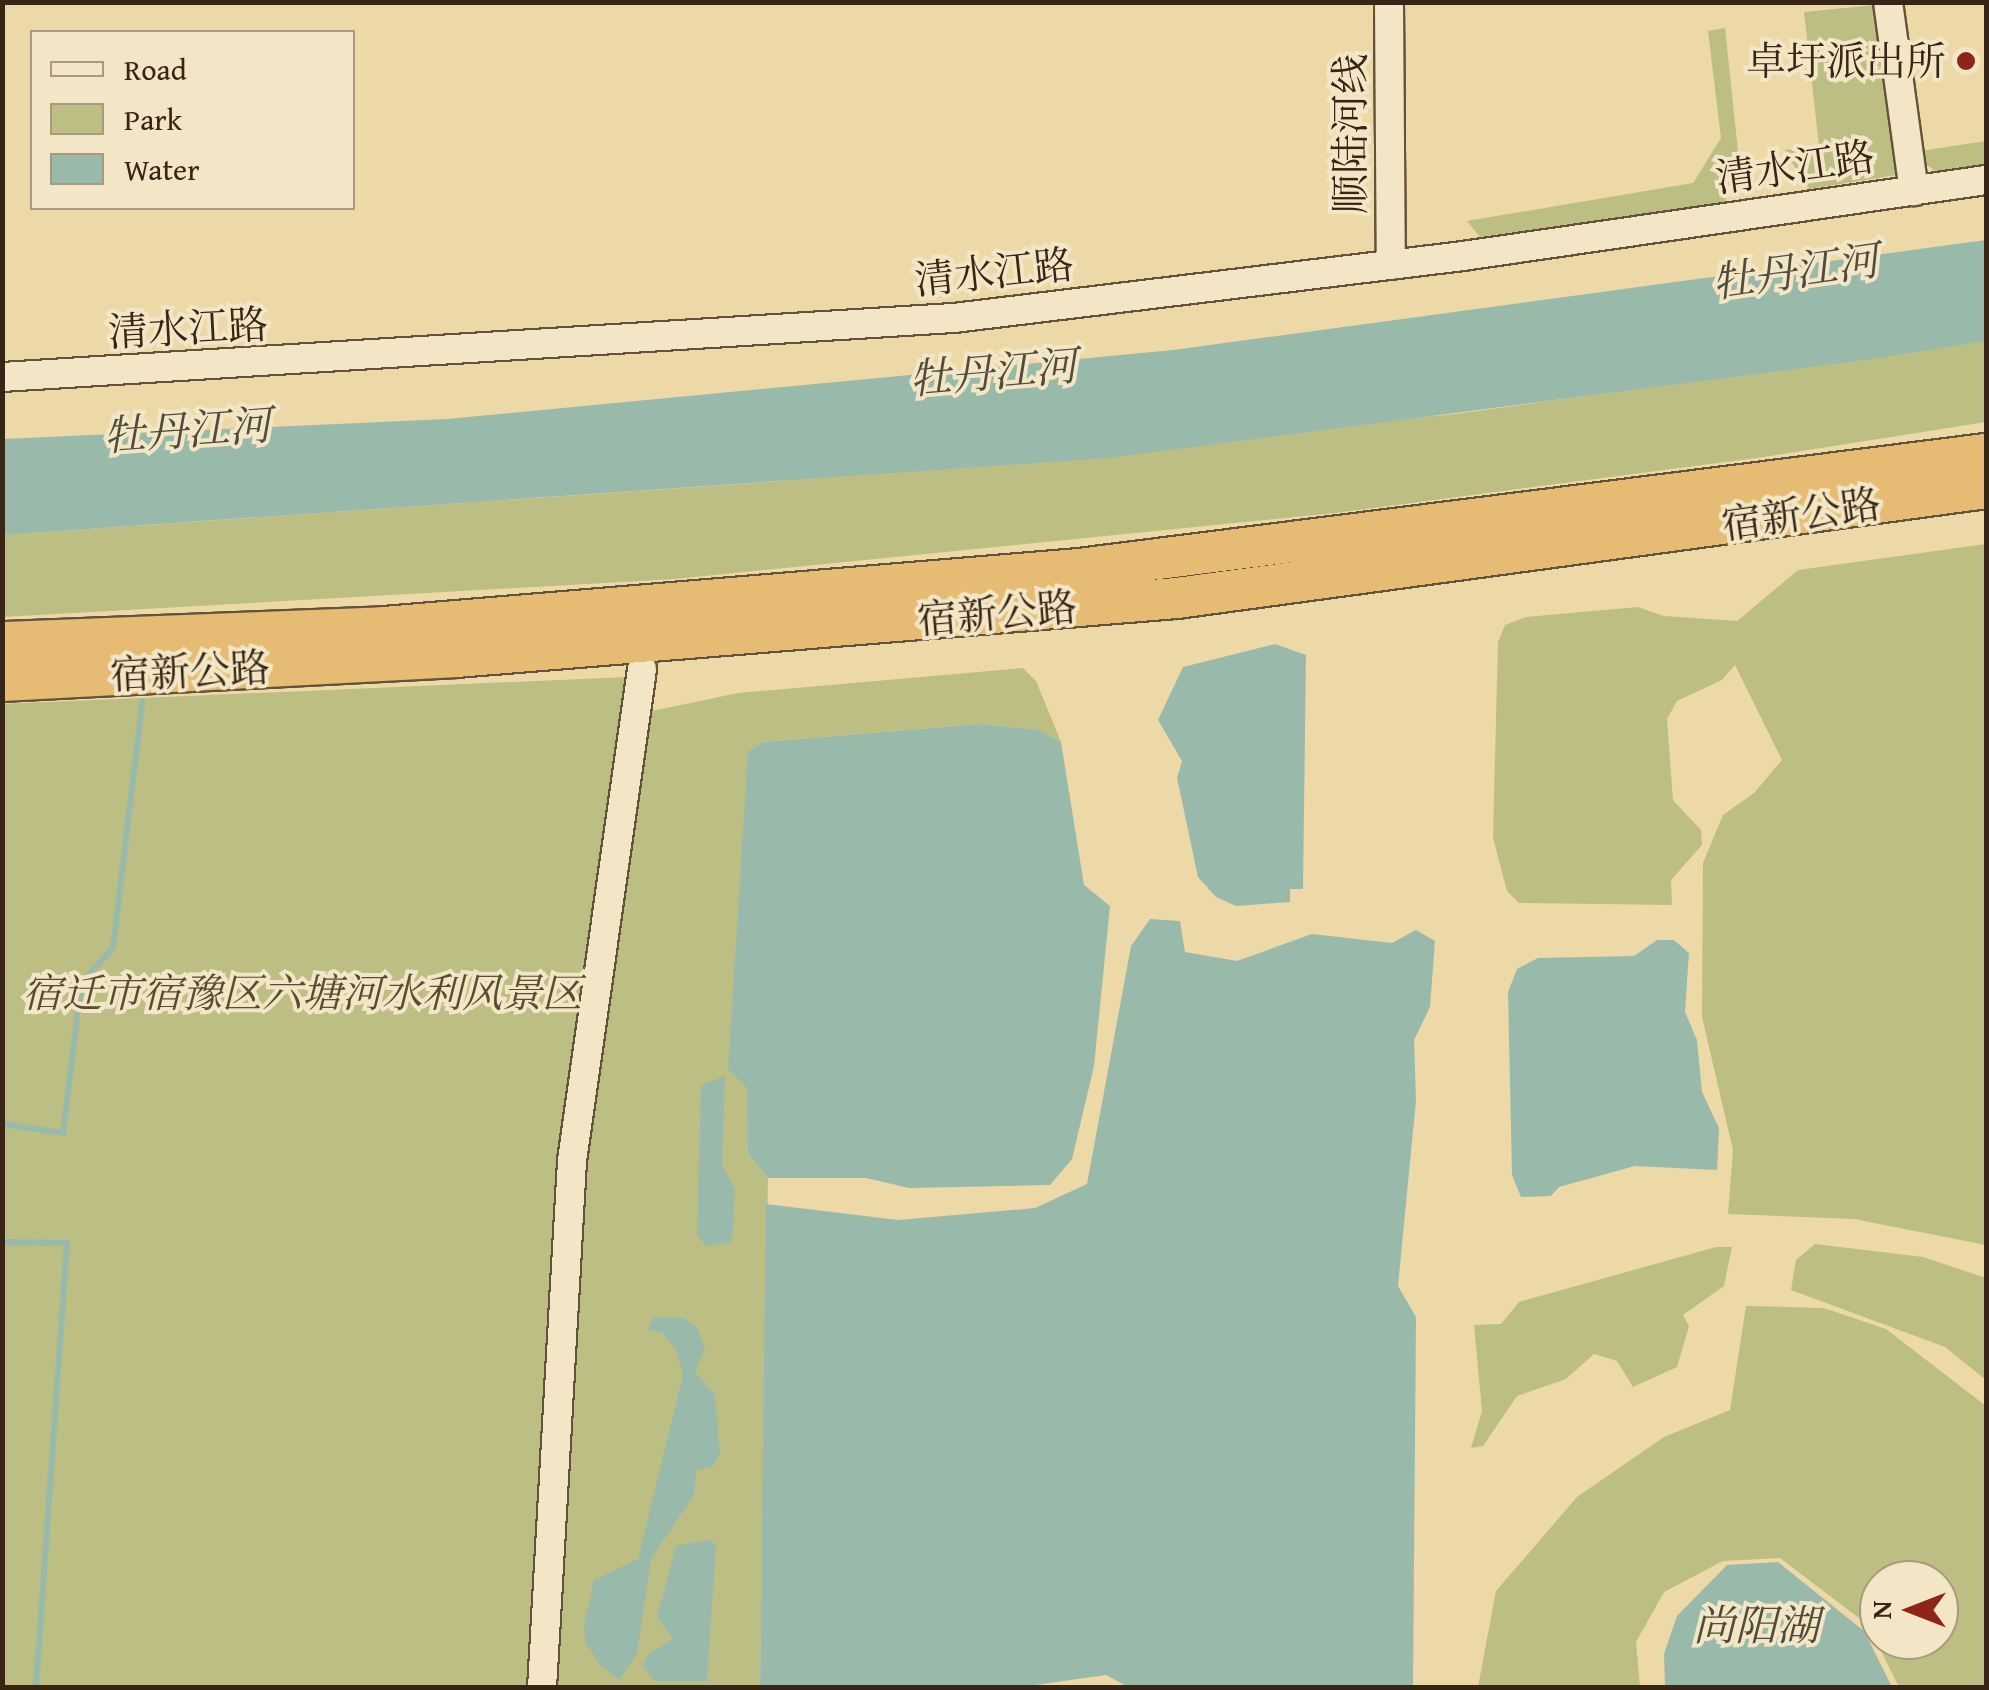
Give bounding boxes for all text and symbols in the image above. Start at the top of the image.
legend [30,30,355,210]
place label: 卓圩派出所 [1746,37,1946,85]
text: Road [124,47,187,91]
marker: 卓圩派出所 [1955,50,1977,72]
street label: 顺陆河线 [1326,54,1374,214]
text: Park [124,97,182,141]
street label: 清水江路 [1712,132,1878,202]
text: Water [124,147,200,191]
water label: 牡丹江河 [1708,234,1882,308]
street label: 清水江路 [912,240,1076,304]
street label: 清水江路 [107,300,269,356]
water label: 牡丹江河 [907,340,1079,404]
water label: 牡丹江河 [101,399,273,461]
street label: 宿新公路 [1718,479,1884,549]
street label: 宿新公路 [915,582,1079,644]
street label: 宿新公路 [109,643,271,699]
park label: 宿迁市宿豫区六塘河水利风景区 [22,969,582,1017]
north arrow [1859,1560,1959,1660]
water label: 尚阳湖 [1693,1600,1819,1650]
text: N [1860,1601,1901,1619]

